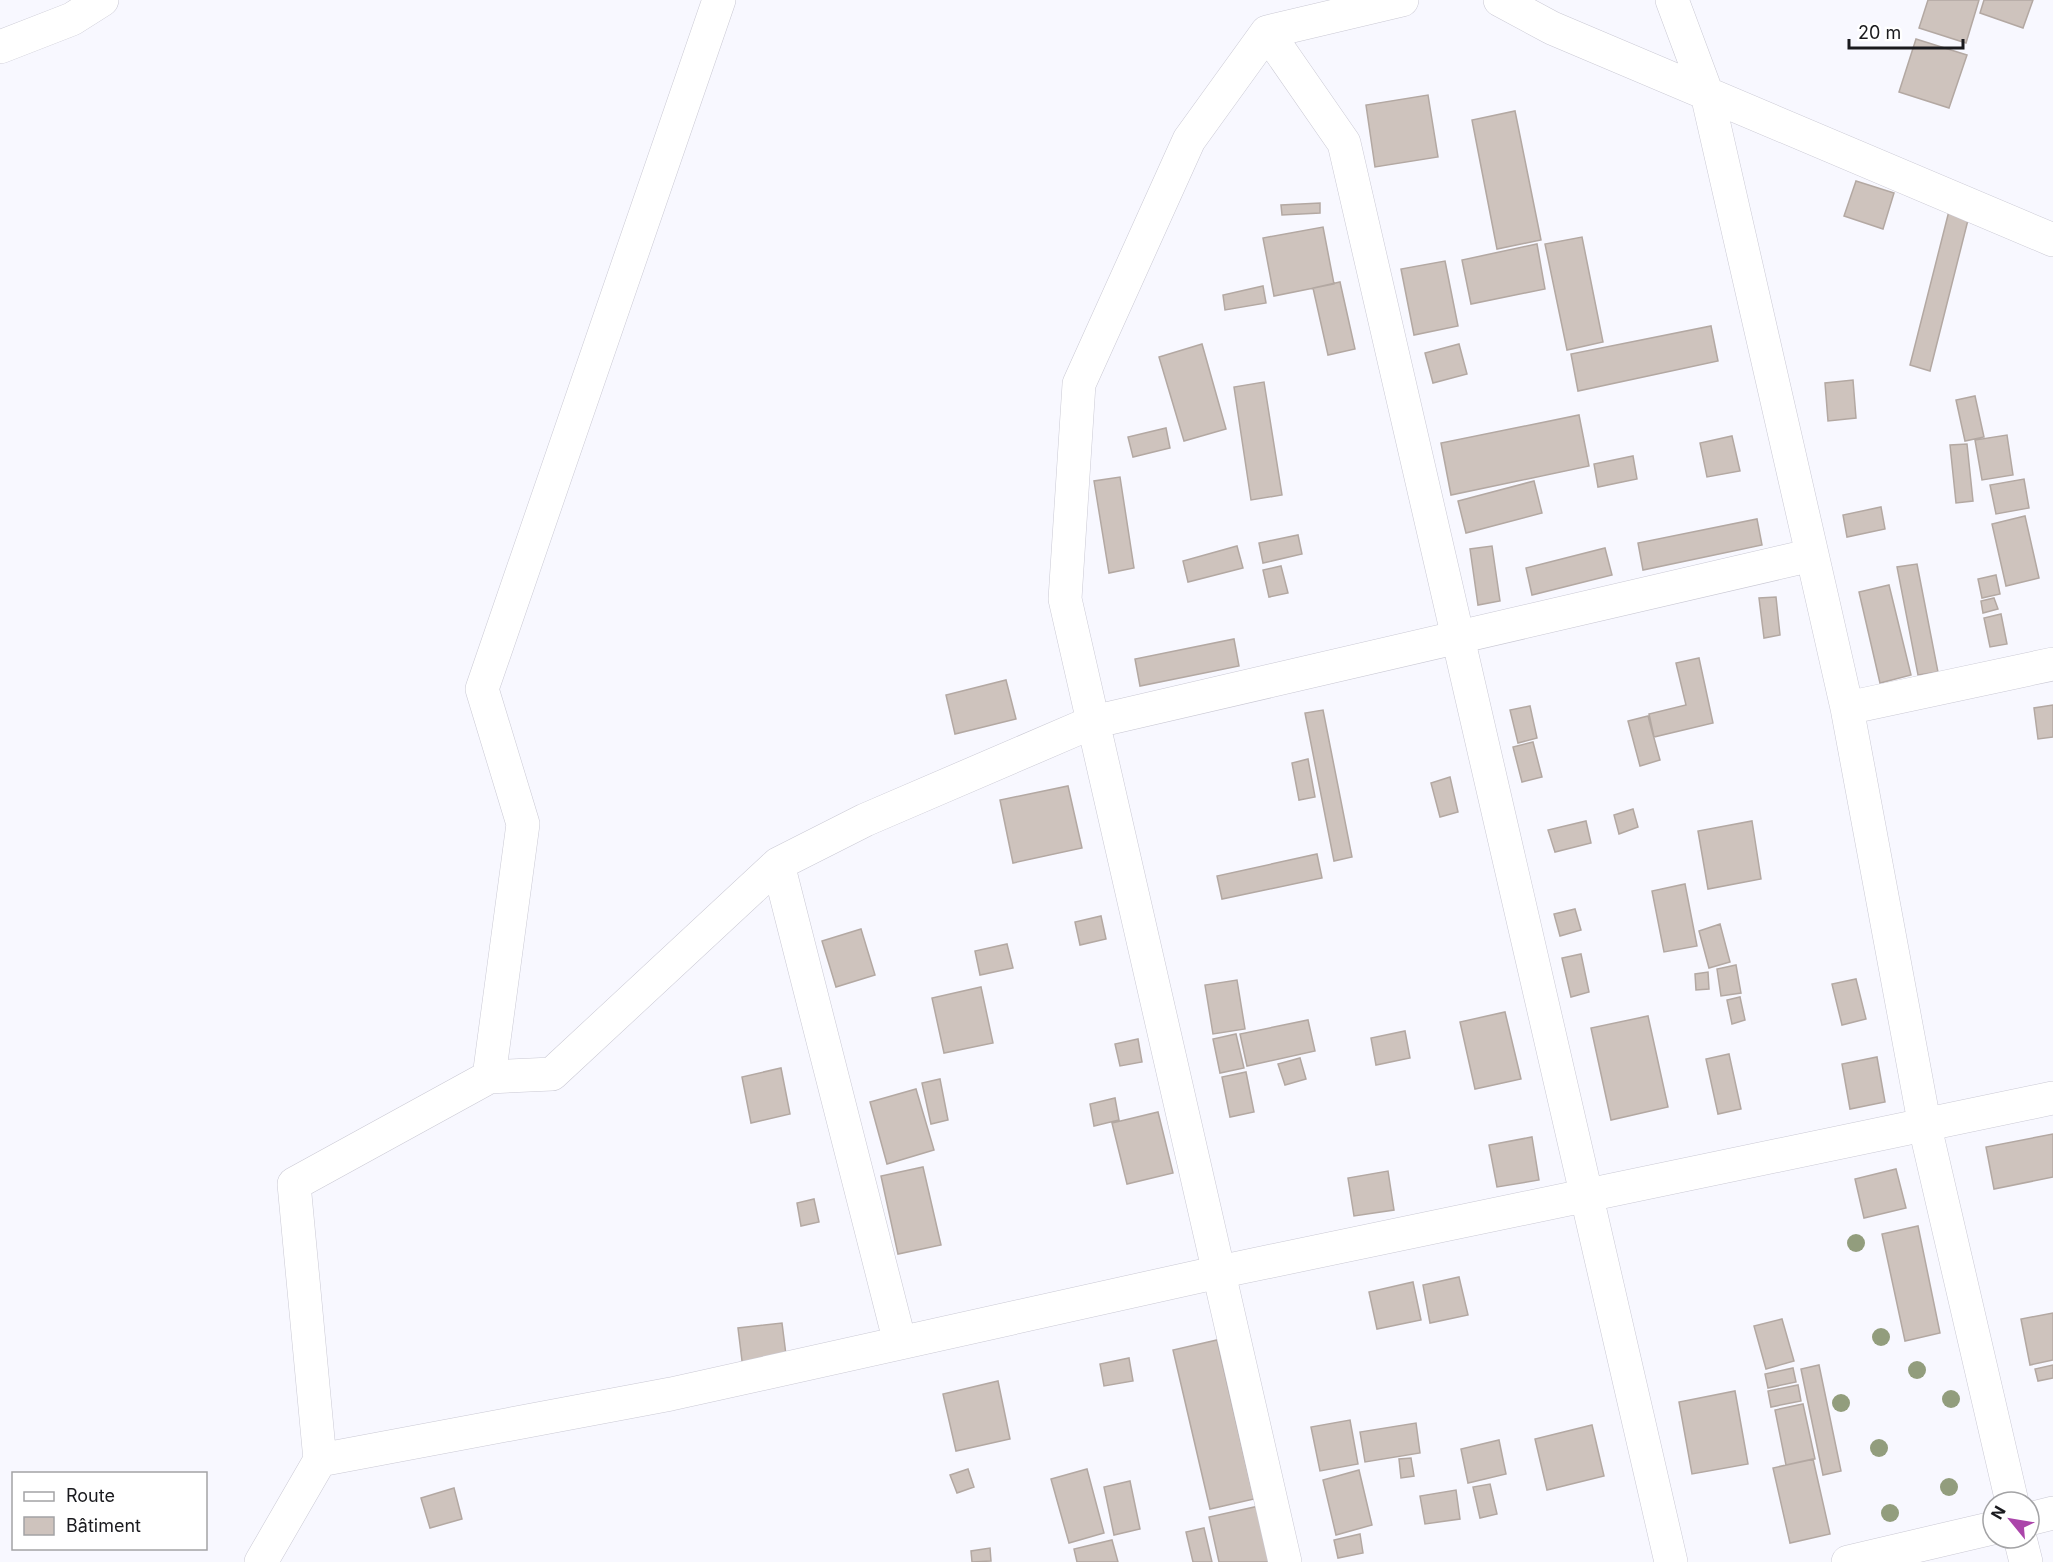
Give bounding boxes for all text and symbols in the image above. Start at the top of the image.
scale bar [1849,12,1963,50]
text: 20 m [1858,22,1901,43]
legend [12,1472,207,1550]
text: Route [66,1485,115,1506]
north arrow [1981,1490,2041,1550]
text: N [1986,1502,2010,1523]
text: Bâtiment [66,1515,141,1536]

